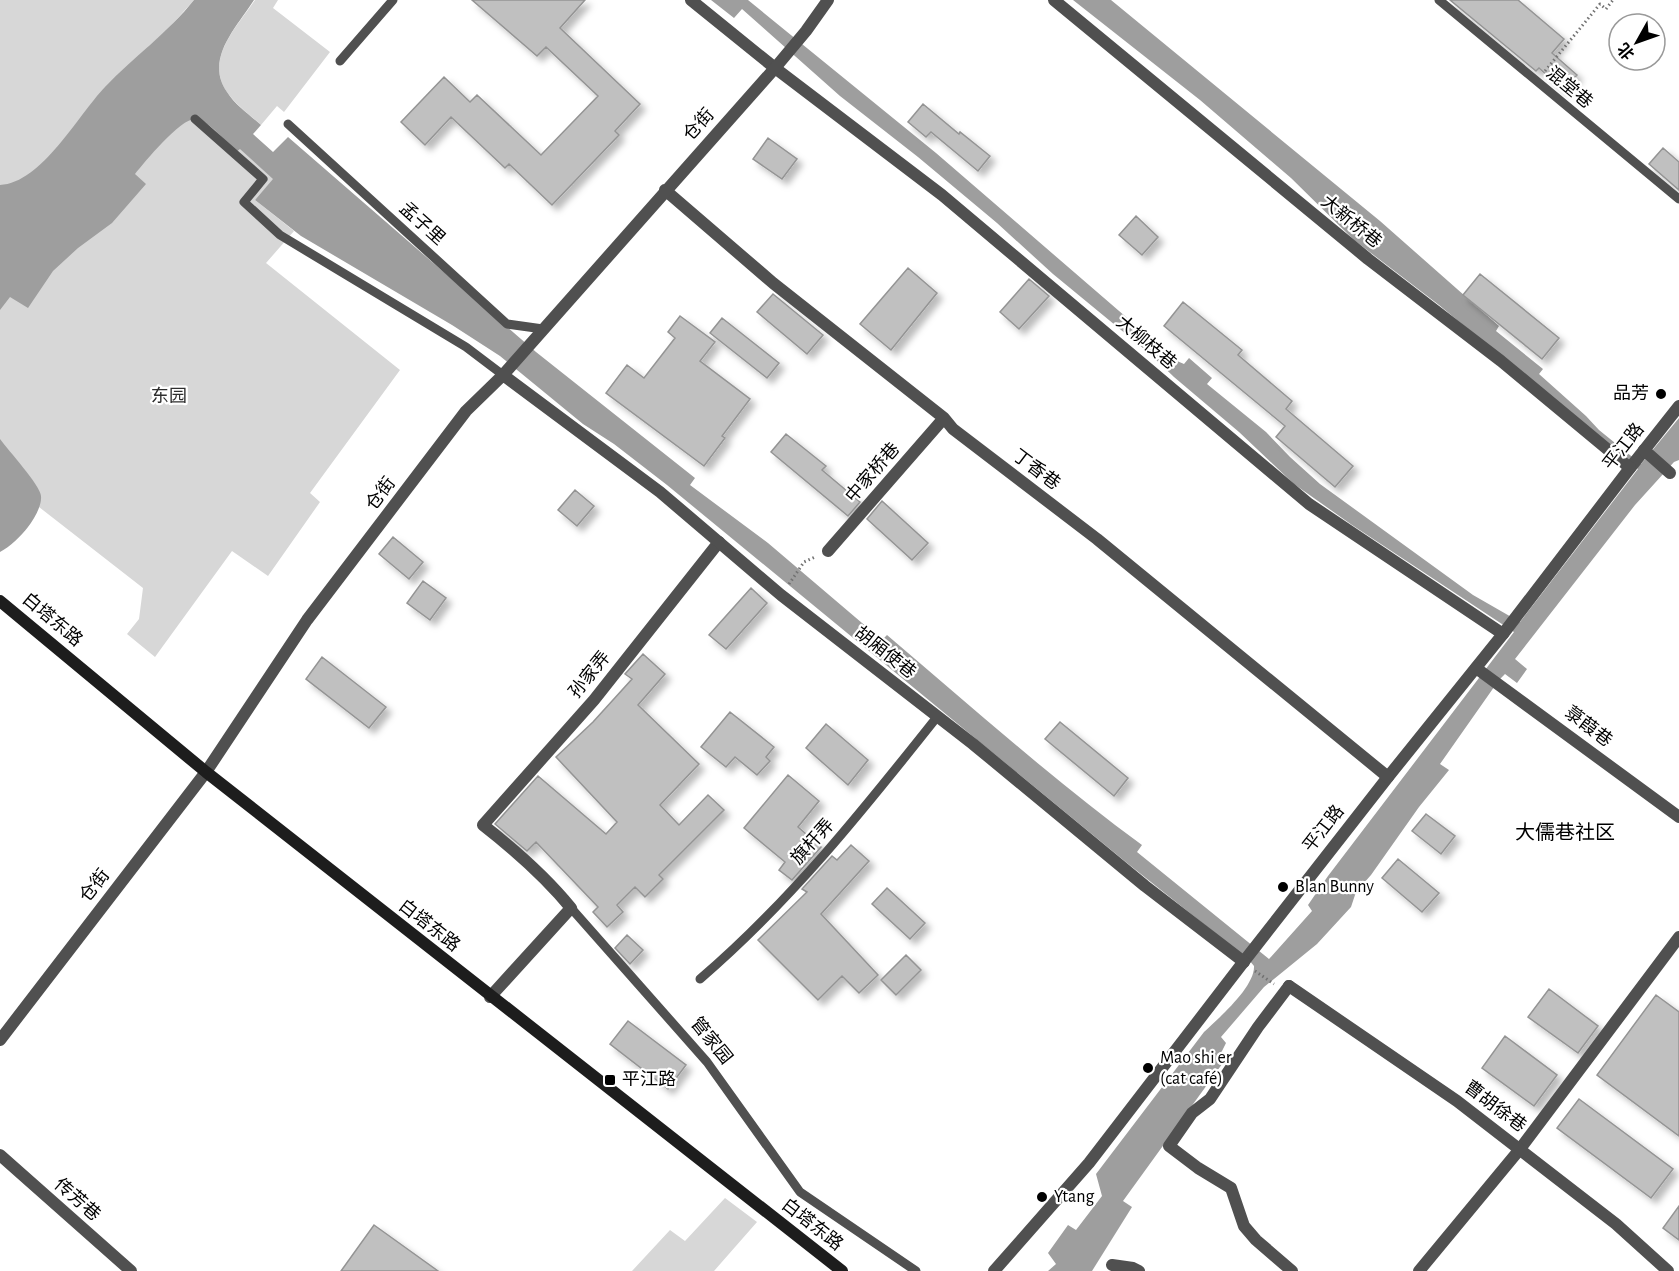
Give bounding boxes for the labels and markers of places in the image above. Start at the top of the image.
place label: 品芳 [1613,384,1649,403]
marker: 品芳 [1654,387,1668,401]
place label: Blan Bunny [1295,878,1374,896]
marker: Blan Bunny [1276,880,1290,894]
place label: Mao shi er (cat café) [1160,1049,1232,1088]
marker: Mao shi er (cat café) [1141,1061,1155,1075]
place label: 平江路 [622,1069,676,1089]
marker: 平江路 [603,1073,617,1087]
place label: Ytang [1054,1188,1095,1206]
marker: Ytang [1035,1190,1049,1204]

